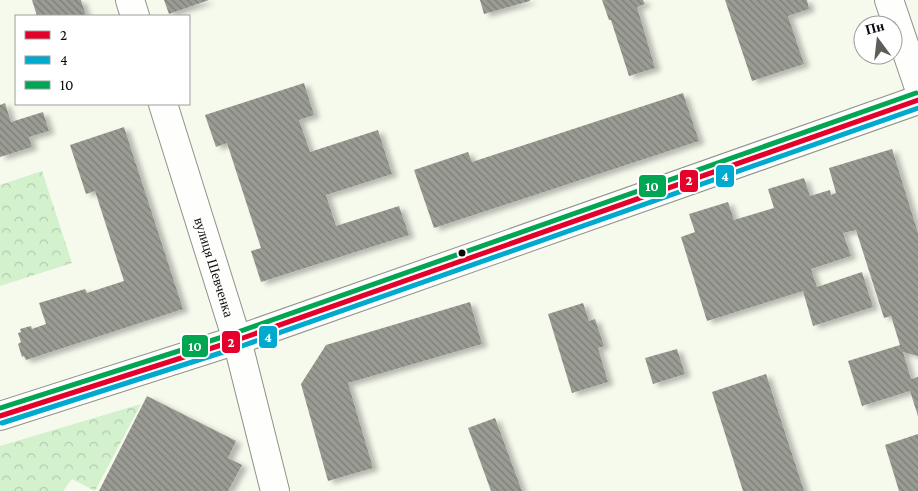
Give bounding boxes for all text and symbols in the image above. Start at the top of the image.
legend [15,15,190,105]
north arrow [853,15,903,65]
text: Пн [863,17,886,38]
text: 2 [60,27,67,43]
text: 4 [60,52,68,68]
text: 10 [60,77,73,93]
line badge: 4 [715,164,735,188]
text: 4 [721,168,729,184]
line badge: 2 [679,169,699,193]
text: 2 [685,172,693,188]
line badge: 10 [638,174,667,198]
text: 10 [645,178,659,194]
street label: вулиця Шевченка [191,215,238,320]
unlabelled marker [457,248,467,258]
line badge: 4 [258,325,278,349]
text: 4 [264,329,272,345]
line badge: 2 [221,330,241,354]
line badge: 10 [181,334,209,358]
text: 2 [227,334,235,350]
text: 10 [188,338,202,354]

